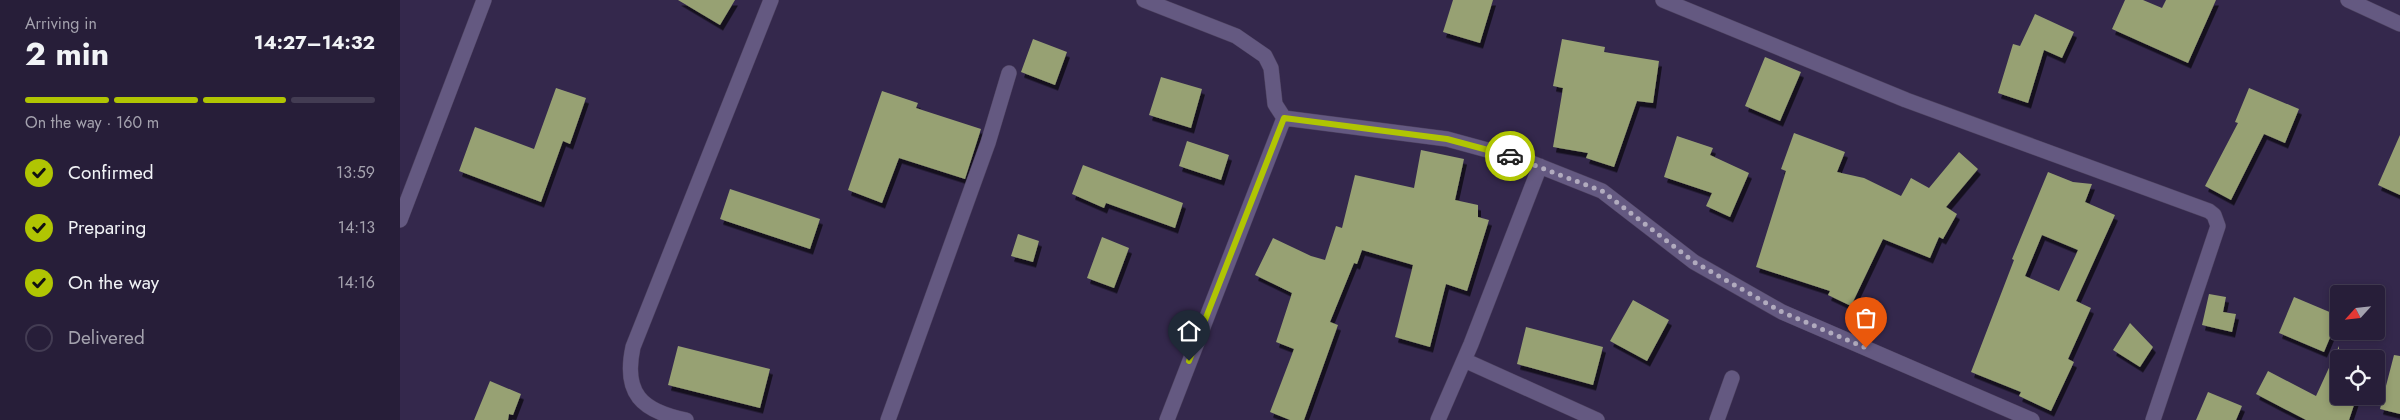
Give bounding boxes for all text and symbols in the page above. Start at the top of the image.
text: Arriving in [25,12,97,35]
text: 14:27–14:32 [254,29,375,56]
text: 2 min [25,31,109,77]
text: On the way · 160 m [25,111,159,134]
courier [1485,131,1535,181]
icon: car [1496,142,1524,170]
icon: check [25,159,53,187]
text: Confirmed [68,159,154,186]
text: 13:59 [336,161,375,184]
icon: check [25,214,53,242]
text: Preparing [68,214,146,241]
text: 14:13 [338,216,375,239]
icon: check [25,269,53,297]
text: On the way [68,269,159,296]
text: 14:16 [337,271,375,294]
north arrow [2330,285,2385,340]
map controls [2330,285,2385,405]
pin [1845,297,1887,348]
icon: bag [1852,304,1880,332]
pin [1168,310,1210,361]
icon: home [1175,317,1203,345]
text: Delivered [68,324,145,351]
button: locate [2330,350,2385,405]

